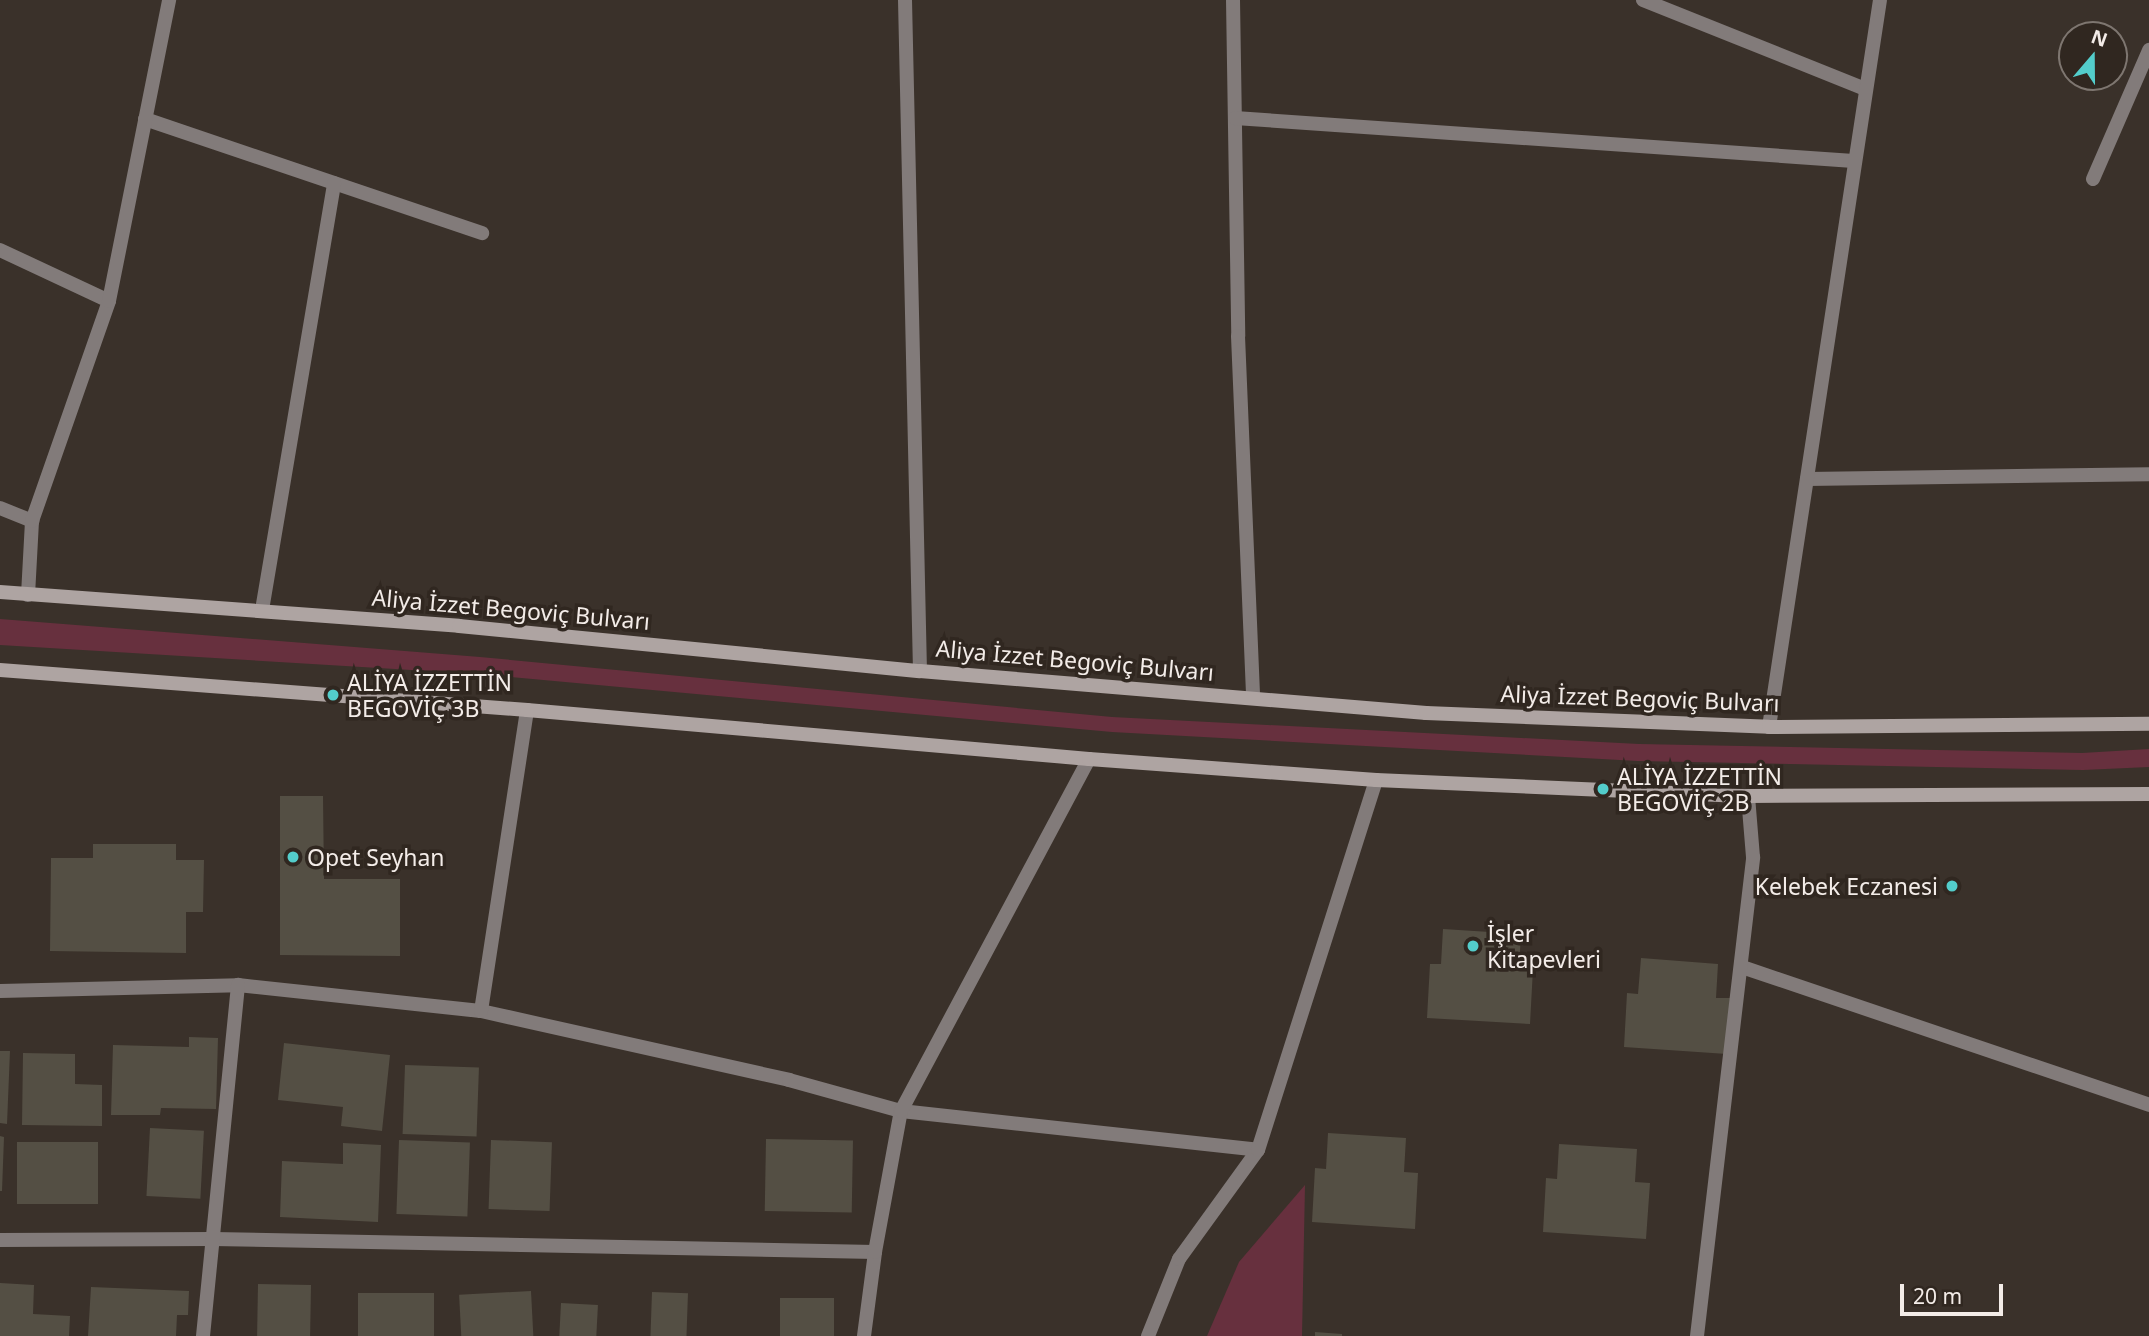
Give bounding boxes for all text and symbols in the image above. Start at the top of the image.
north arrow [2058,21,2128,91]
text: N [2088,23,2111,53]
street label: Aliya İzzet Begoviç Bulvarı [371,583,651,635]
street label: Aliya İzzet Begoviç Bulvarı [935,634,1215,686]
place label: ALİYA İZZETTİN BEGOVİÇ 3B [347,668,512,722]
street label: Aliya İzzet Begoviç Bulvarı [1500,679,1780,717]
marker: ALİYA İZZETTİN BEGOVİÇ 3B [325,687,341,703]
place label: ALİYA İZZETTİN BEGOVİÇ 2B [1617,762,1782,816]
marker: ALİYA İZZETTİN BEGOVİÇ 2B [1595,781,1611,797]
place label: Opet Seyhan [307,843,445,871]
marker: Opet Seyhan [285,849,301,865]
place label: Kelebek Eczanesi [1755,872,1938,900]
marker: Kelebek Eczanesi [1944,878,1960,894]
place label: İşler Kitapevleri [1487,919,1601,973]
marker: İşler Kitapevleri [1465,938,1481,954]
scale bar [1904,1270,2007,1314]
text: 20 m [1913,1282,1962,1310]

